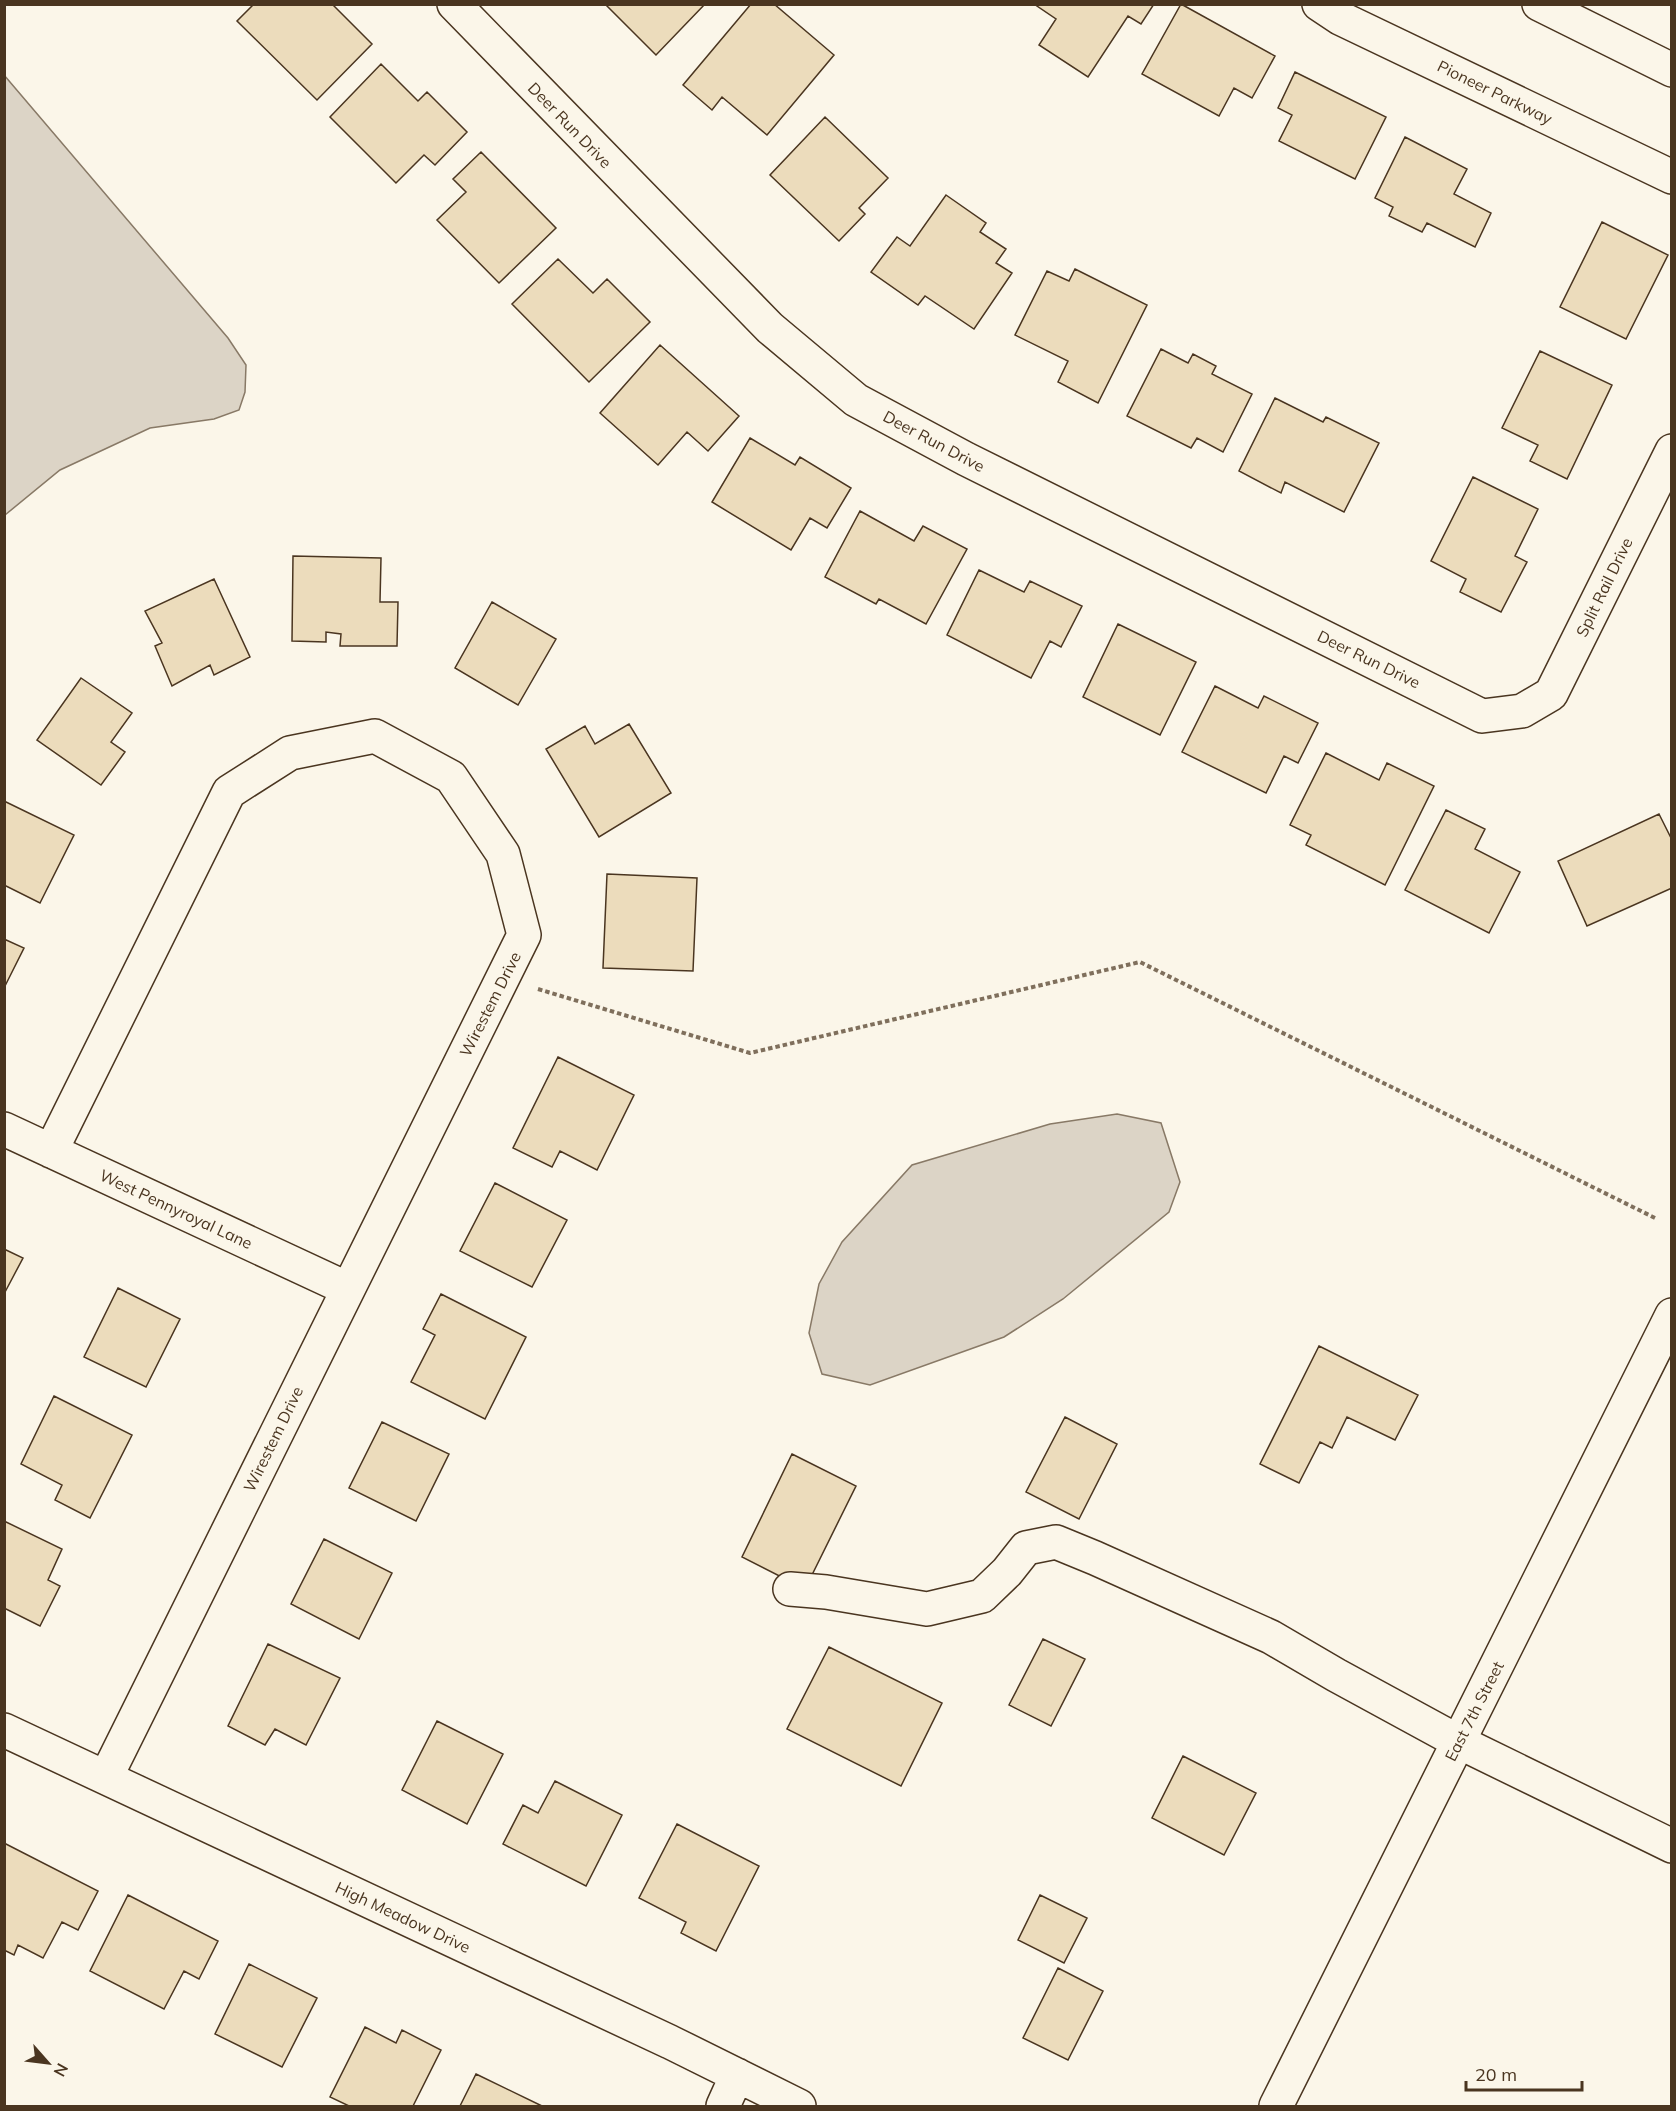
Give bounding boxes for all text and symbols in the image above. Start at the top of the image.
street label: Pioneer Parkway [1434,56,1556,129]
street label: Deer Run Drive [524,78,616,172]
street label: Deer Run Drive [880,406,988,476]
street label: Split Rail Drive [1571,534,1637,640]
street label: Deer Run Drive [1314,625,1424,693]
street label: Wirestem Drive [455,948,525,1060]
street label: West Pennyroyal Lane [96,1165,256,1253]
street label: Wirestem Drive [239,1383,307,1495]
street label: East 7th Street [1440,1657,1508,1764]
street label: High Meadow Drive [332,1877,474,1957]
north arrow [18,2033,78,2093]
scale bar [1466,2054,1582,2092]
text: N [50,2060,73,2080]
text: 20 m [1475,2063,1517,2086]

